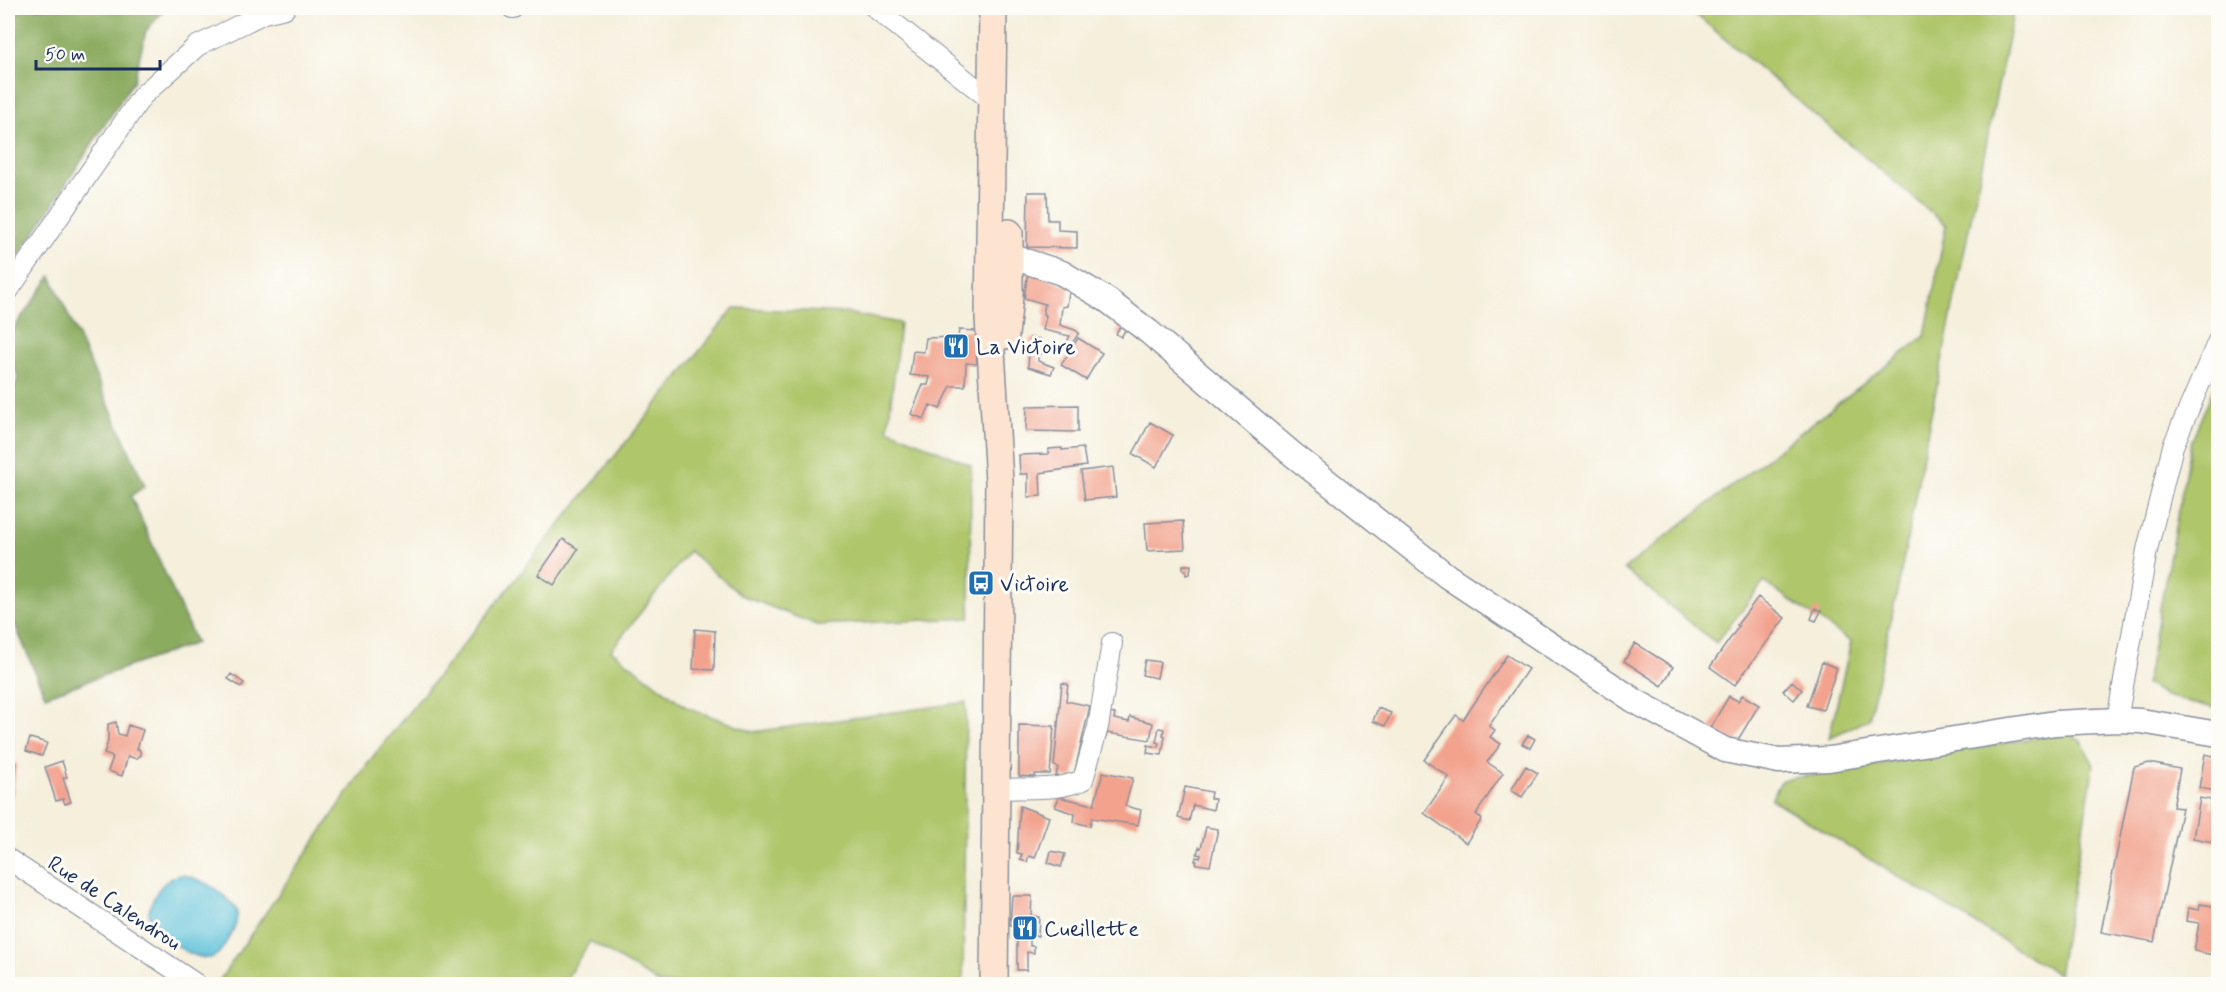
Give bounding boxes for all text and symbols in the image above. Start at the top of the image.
scale bar [36,33,160,71]
text: 50 m [45,43,85,67]
restaurant icon: La Victoire [941,331,971,361]
place label: La Victoire [976,334,1076,362]
bus stop icon: Victoire [966,568,996,598]
place label: Victoire [1000,571,1069,599]
street label: Rue de Calendrou [42,850,186,957]
restaurant icon: Cueillette [1010,913,1040,943]
place label: Cueillette [1044,916,1139,944]

